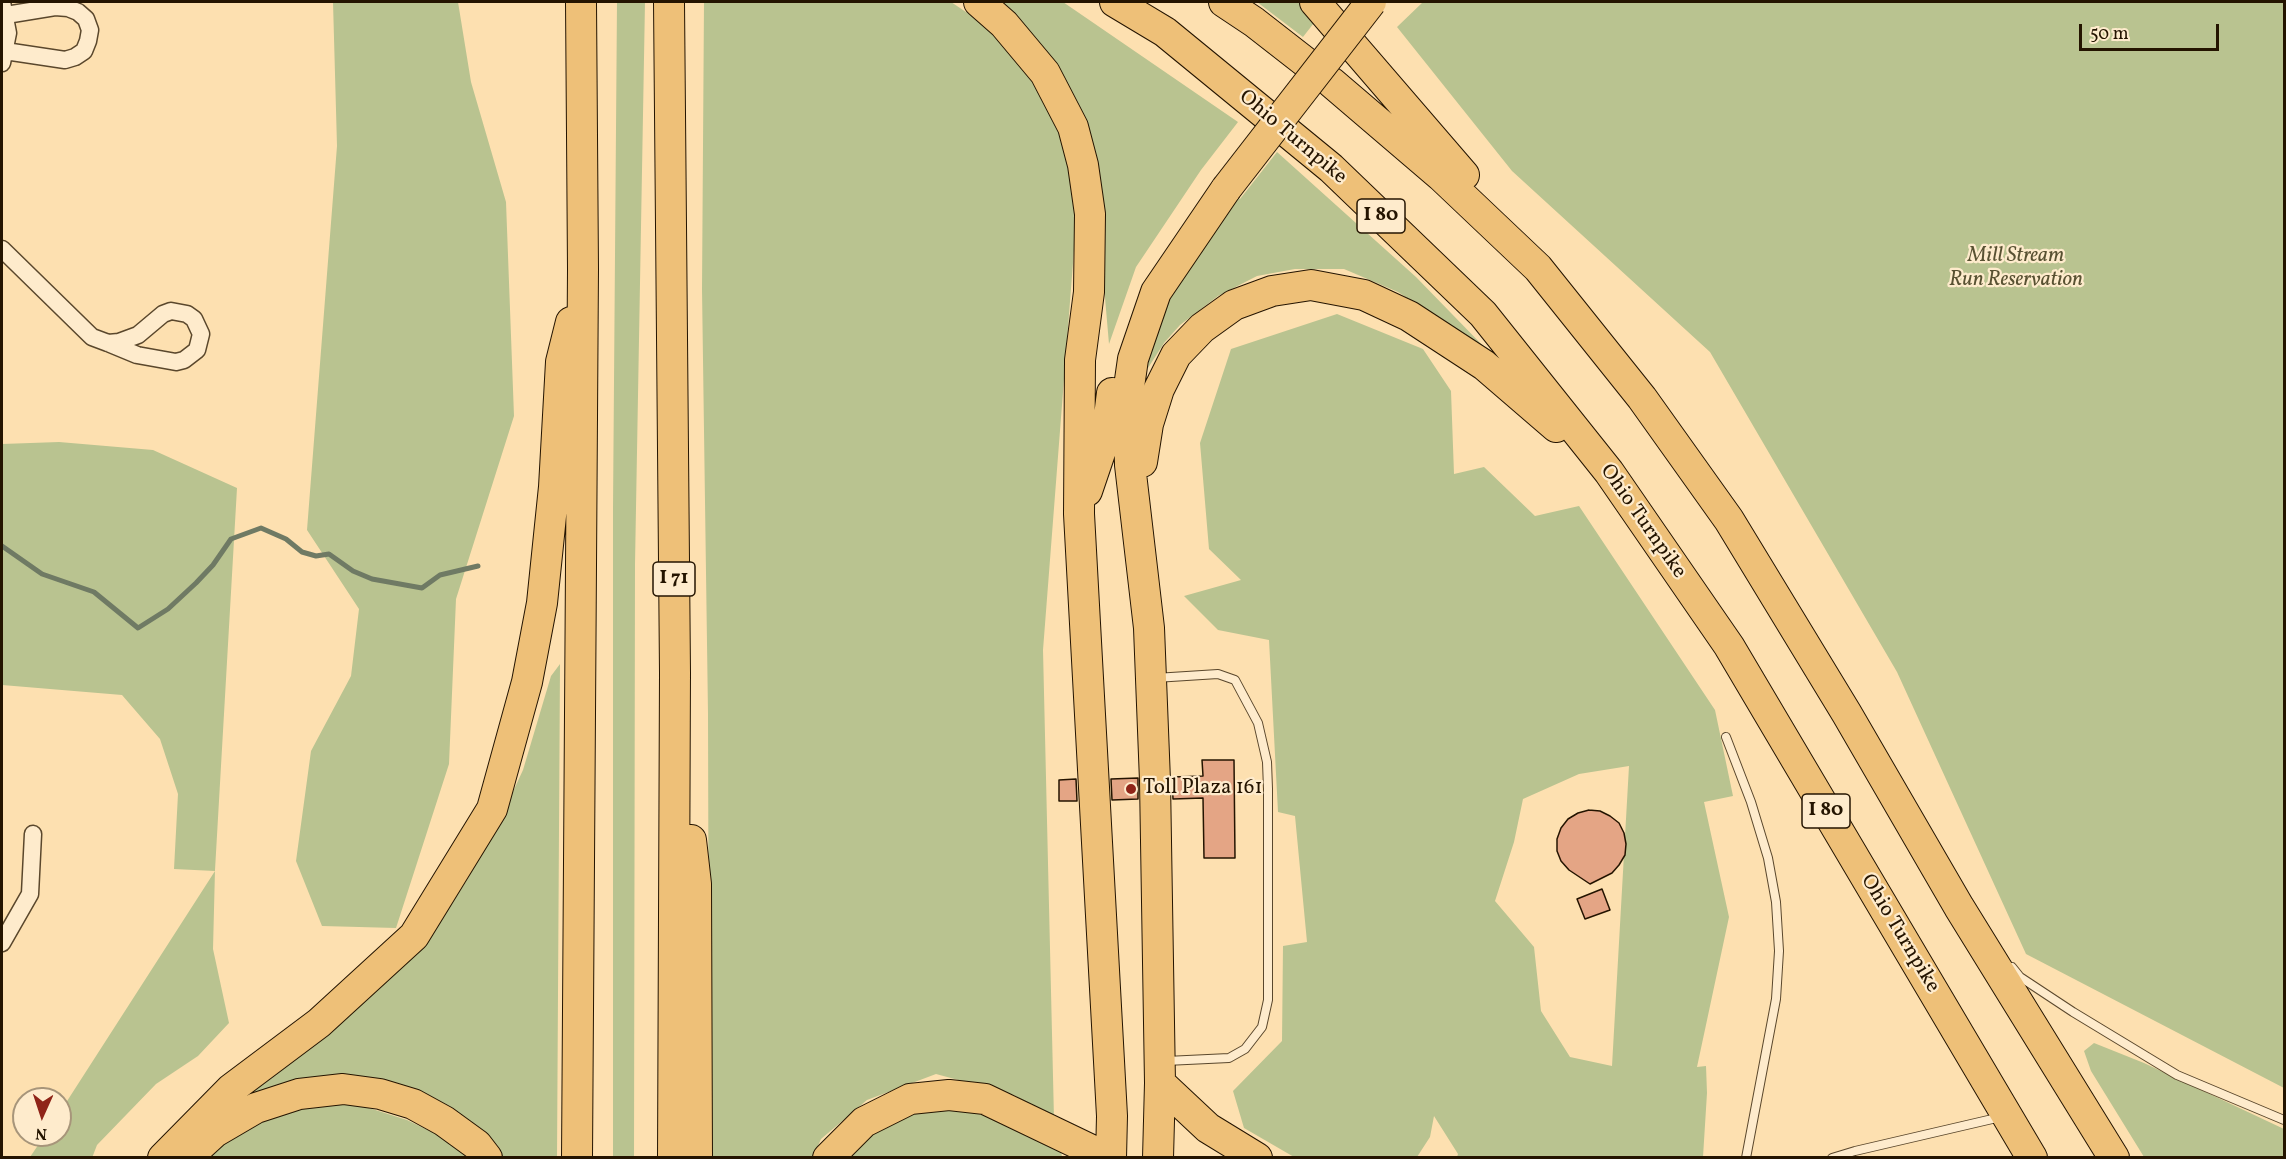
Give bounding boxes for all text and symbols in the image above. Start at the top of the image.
scale bar [2082,12,2222,50]
text: 50 m [2090,22,2129,47]
street label: Ohio Turnpike [1233,85,1351,191]
road number: I 80 [1357,199,1405,233]
park label: Mill Stream Run Reservation [1949,244,2083,294]
street label: Ohio Turnpike [1593,460,1691,584]
road number: I 71 [653,562,695,596]
place label: Toll Plaza 161 [1143,776,1263,802]
marker: Toll Plaza 161 [1124,782,1138,796]
road number: I 80 [1802,794,1850,828]
street label: Ohio Turnpike [1854,870,1944,998]
north arrow [12,1087,72,1147]
text: N [35,1122,48,1144]

